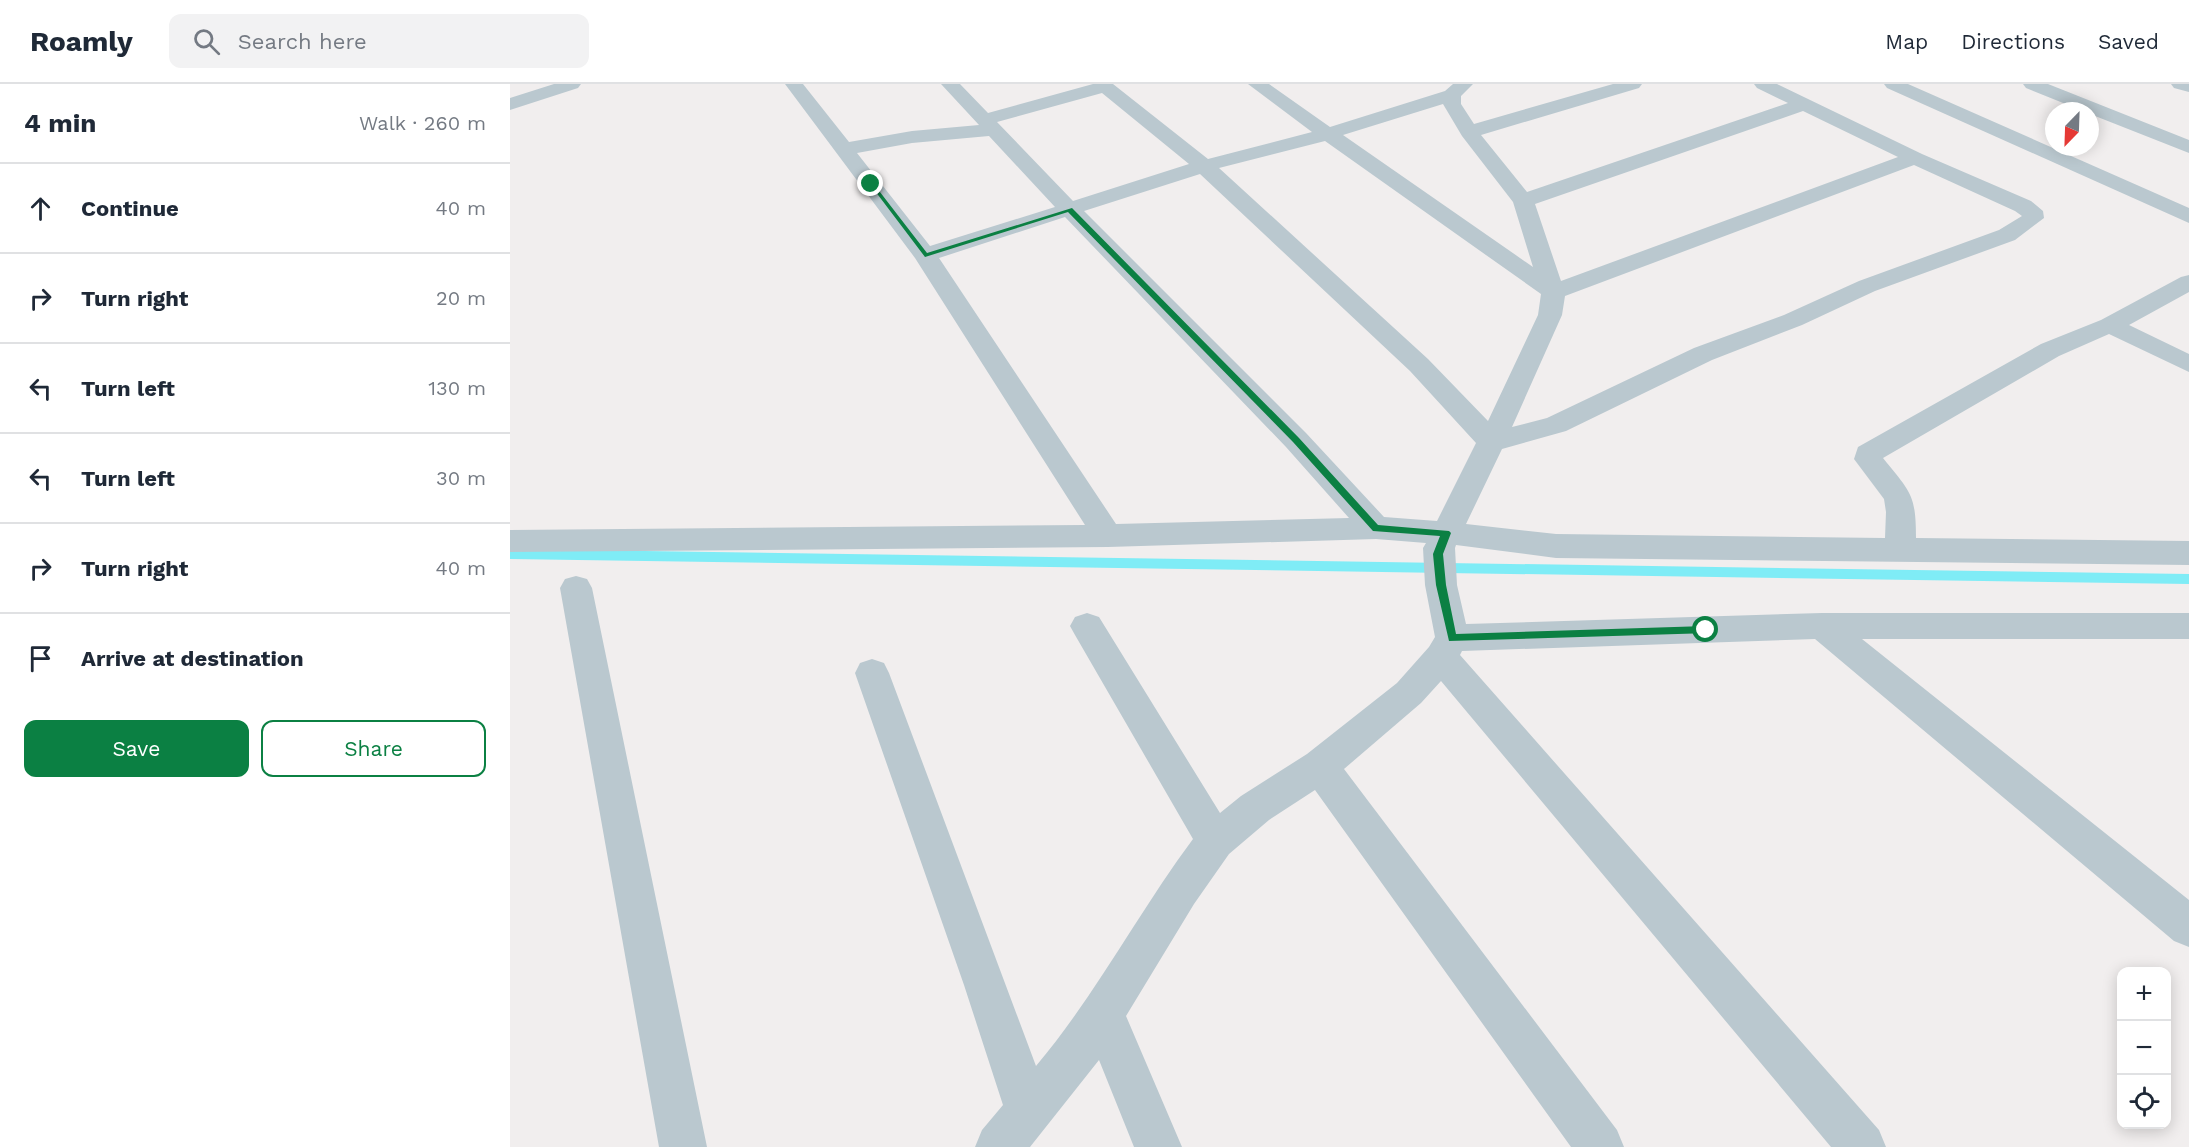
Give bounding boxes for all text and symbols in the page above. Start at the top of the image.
search box [169,14,589,68]
text: Roamly [30,25,133,58]
icon: search [190,25,223,58]
text: Search here [238,29,367,54]
text: Map [1885,29,1928,54]
text: Directions [1961,29,2065,54]
text: Saved [2098,29,2159,54]
north arrow [2045,102,2099,156]
text: 4 min [24,108,96,138]
text: Walk · 260 m [359,111,486,135]
route end [857,170,883,196]
icon: ahead [24,192,57,225]
text: Continue [81,196,179,221]
text: 40 m [435,196,486,220]
icon: right [24,282,57,315]
text: Turn right [81,286,188,311]
text: 20 m [436,286,486,310]
icon: left [24,372,57,405]
text: Turn left [81,376,175,401]
text: 130 m [428,376,486,400]
icon: left [24,462,57,495]
text: Turn left [81,466,175,491]
text: 30 m [436,466,486,490]
icon: right [24,552,57,585]
text: Turn right [81,556,188,581]
text: 40 m [435,556,486,580]
route start [1692,616,1718,642]
icon: arrive [24,642,57,675]
text: Arrive at destination [81,646,304,671]
button: Save [24,720,249,777]
button: Share [261,720,486,777]
map controls [2117,967,2171,1129]
button: + [2117,967,2171,1021]
button: − [2117,1021,2171,1075]
button: locate [2117,1075,2171,1129]

